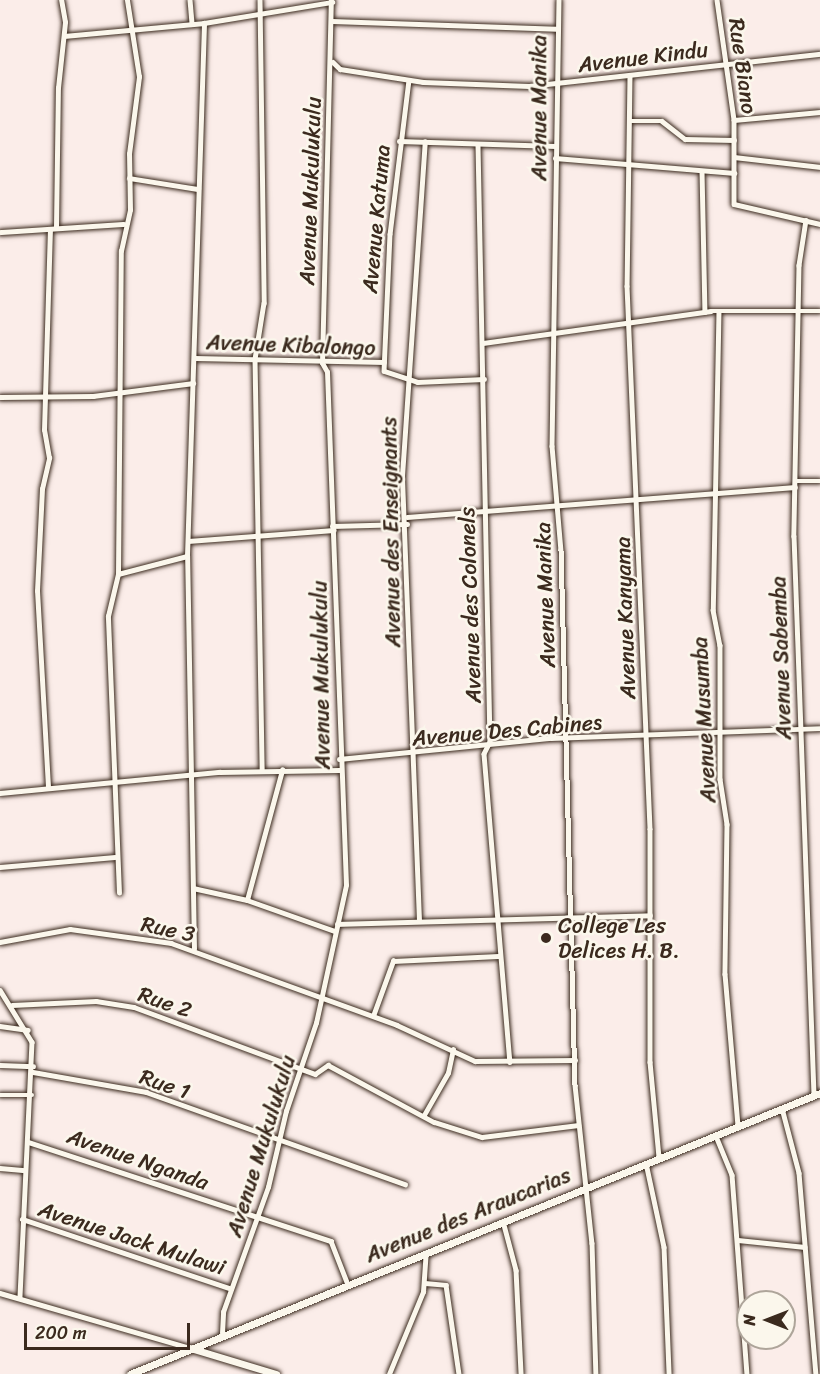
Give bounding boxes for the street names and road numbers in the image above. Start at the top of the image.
street label: Rue Biano [723,17,763,115]
street label: Avenue Manika [526,35,552,181]
street label: Avenue Kindu [577,36,709,78]
street label: Avenue Mukulukulu [294,96,326,286]
street label: Avenue Katuma [356,143,396,295]
street label: Avenue Kibalongo [206,329,376,361]
street label: Avenue des Enseignants [376,416,406,648]
street label: Avenue des Colonels [453,507,487,703]
street label: Avenue Manika [529,522,561,668]
street label: Avenue Kanyama [609,536,641,700]
street label: Avenue Sabemba [765,576,797,740]
street label: Avenue Mukulukulu [306,580,336,770]
street label: Avenue Musumba [686,636,722,804]
street label: Avenue Des Cabines [411,709,603,751]
street label: Rue 3 [139,910,197,948]
street label: Rue 2 [135,981,195,1023]
street label: Avenue Mukulukulu [221,1052,301,1240]
street label: Rue 1 [136,1063,194,1105]
street label: Avenue Nganda [64,1122,212,1196]
street label: Avenue des Araucarias [361,1162,575,1268]
street label: Avenue Jack Mulawi [36,1195,228,1281]

